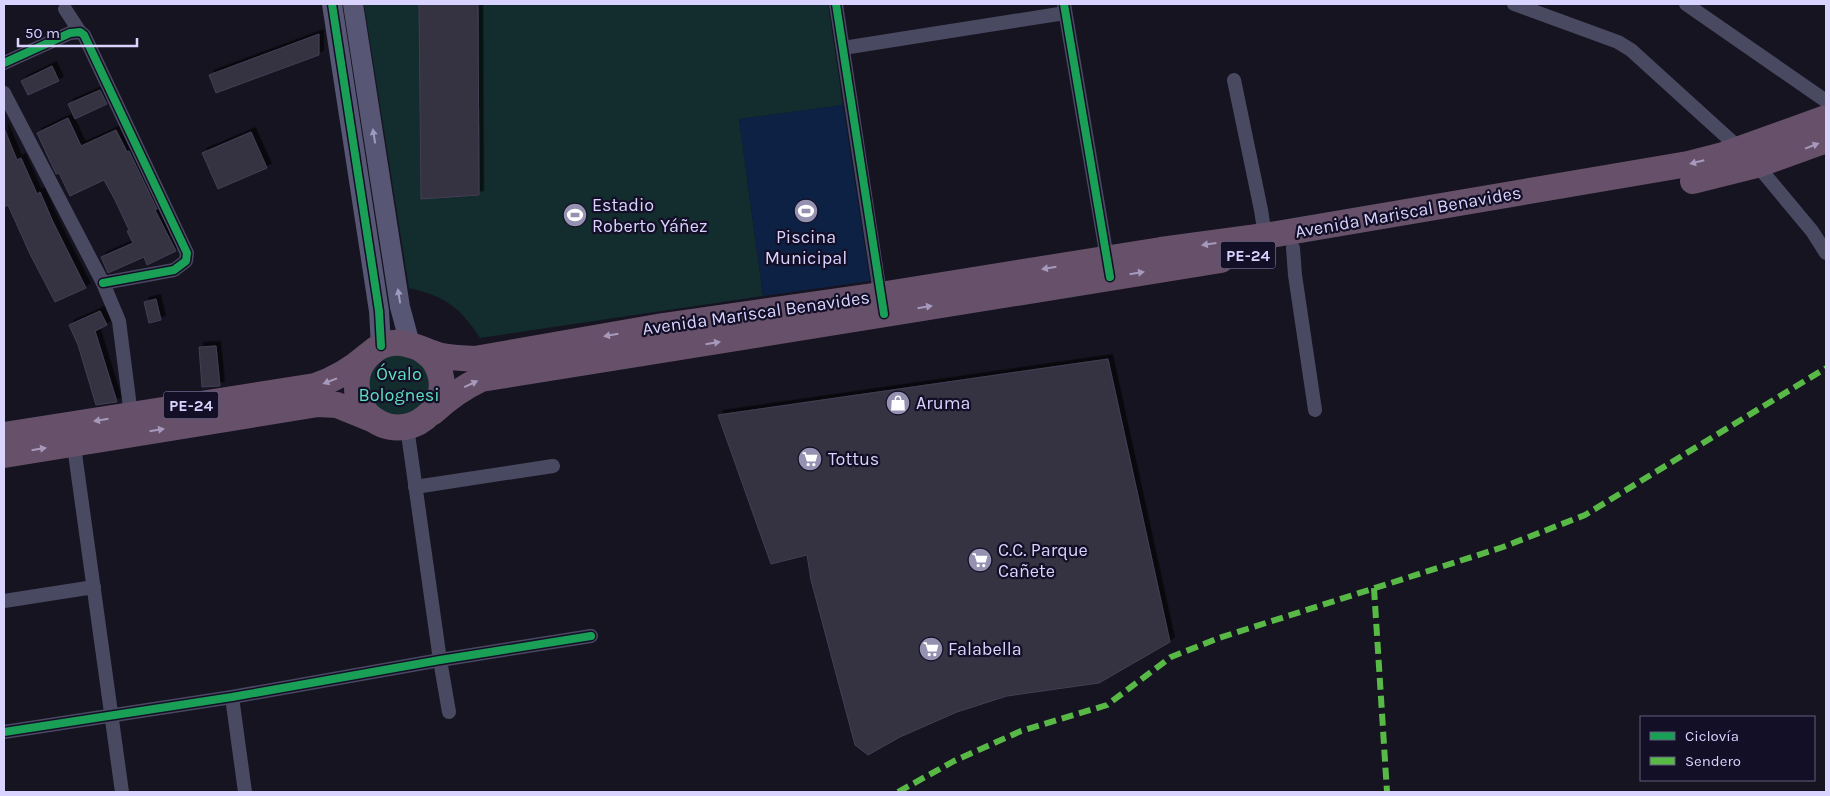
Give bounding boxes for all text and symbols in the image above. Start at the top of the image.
scale bar [18,15,136,47]
text: 50 m [25,24,60,42]
one-way arrow [369,127,377,143]
one-way arrow [1804,142,1819,149]
one-way arrow [1690,158,1705,166]
street label: Avenida Mariscal Benavides [1293,181,1523,243]
place label: Estadio Roberto Yáñez [592,194,708,237]
sports icon: Piscina Municipal [793,198,819,224]
sports icon: Estadio Roberto Yáñez [562,202,588,228]
place label: Piscina Municipal [765,226,847,269]
one-way arrow [1201,240,1217,248]
road number: PE-24 [1220,242,1276,268]
one-way arrow [1040,264,1056,272]
one-way arrow [1129,269,1145,277]
street label: Avenida Mariscal Benavides [641,286,871,340]
one-way arrow [394,288,402,304]
one-way arrow [917,303,933,311]
one-way arrow [603,331,619,339]
one-way arrow [705,338,721,346]
park label: Óvalo Bolognesi [359,362,440,406]
one-way arrow [322,377,337,385]
one-way arrow [464,380,478,388]
shop icon: Aruma [885,390,911,416]
road number: PE-24 [164,392,218,418]
place label: Aruma [916,392,971,414]
one-way arrow [92,416,108,424]
one-way arrow [149,426,165,434]
one-way arrow [31,445,47,453]
supermarket icon: Tottus [797,446,823,472]
place label: Tottus [828,448,879,470]
place label: C.C. Parque Cañete [998,539,1088,582]
supermarket icon: C.C. Parque Cañete [967,547,993,573]
supermarket icon: Falabella [918,636,944,662]
place label: Falabella [948,638,1022,660]
legend [1640,716,1815,781]
text: Ciclovía [1685,727,1739,745]
text: Sendero [1685,752,1741,770]

